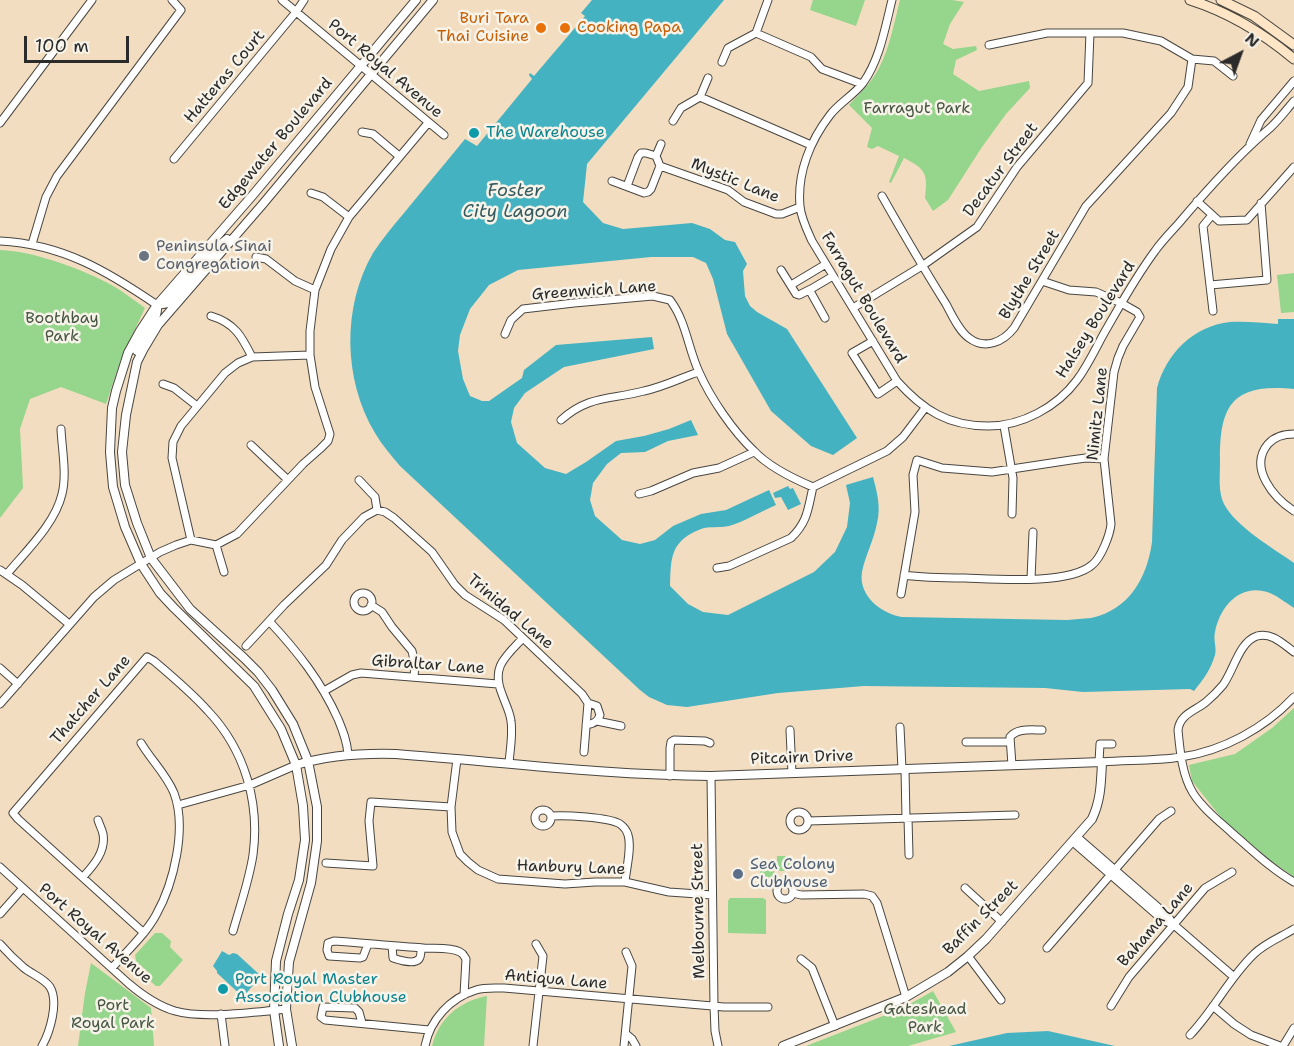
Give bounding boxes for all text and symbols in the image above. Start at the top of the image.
place label: Buri Tara Thai Cuisine [437,9,529,47]
street label: Port Royal Avenue [324,15,446,123]
place label: Cooking Papa [577,18,681,38]
marker: Buri Tara Thai Cuisine [534,21,548,35]
marker: Cooking Papa [558,21,572,35]
scale bar [27,24,132,62]
north arrow [1210,24,1270,84]
street label: Hatteras Court [181,27,269,127]
text: N [1240,28,1264,52]
text: 100 m [35,34,89,58]
street label: Edgewater Boulevard [215,74,337,214]
park label: Farragut Park [864,99,970,119]
street label: Decatur Street [959,119,1043,221]
place label: The Warehouse [486,123,605,143]
marker: The Warehouse [467,126,481,140]
street label: Mystic Lane [688,155,782,207]
water label: Foster City Lagoon [463,180,567,222]
street label: Blythe Street [996,227,1064,323]
street label: Farragut Boulevard [816,229,910,367]
place label: Peninsula Sinai Congregation [156,237,272,275]
marker: Peninsula Sinai Congregation [137,249,151,263]
street label: Halsey Boulevard [1052,258,1140,382]
street label: Greenwich Lane [531,277,657,305]
park label: Boothbay Park [25,309,99,347]
street label: Nimitz Lane [1084,366,1112,462]
street label: Trinidad Lane [463,570,557,654]
street label: Thatcher Lane [47,651,135,749]
street label: Gibraltar Lane [371,651,485,679]
street label: Pitcairn Drive [750,747,854,769]
street label: Melbourne Street [688,843,710,979]
place label: Sea Colony Clubhouse [750,855,835,893]
street label: Hanbury Lane [516,857,626,879]
marker: Sea Colony Clubhouse [731,867,745,881]
street label: Baffin Street [940,877,1022,959]
street label: Bahama Lane [1114,879,1198,971]
street label: Port Royal Avenue [34,880,156,988]
street label: Antiqua Lane [504,966,608,994]
place label: Port Royal Master Association Clubhouse [235,970,407,1008]
marker: Port Royal Master Association Clubhouse [216,982,230,996]
park label: Port Royal Park [71,996,155,1034]
park label: Gateshead Park [883,1000,967,1038]

